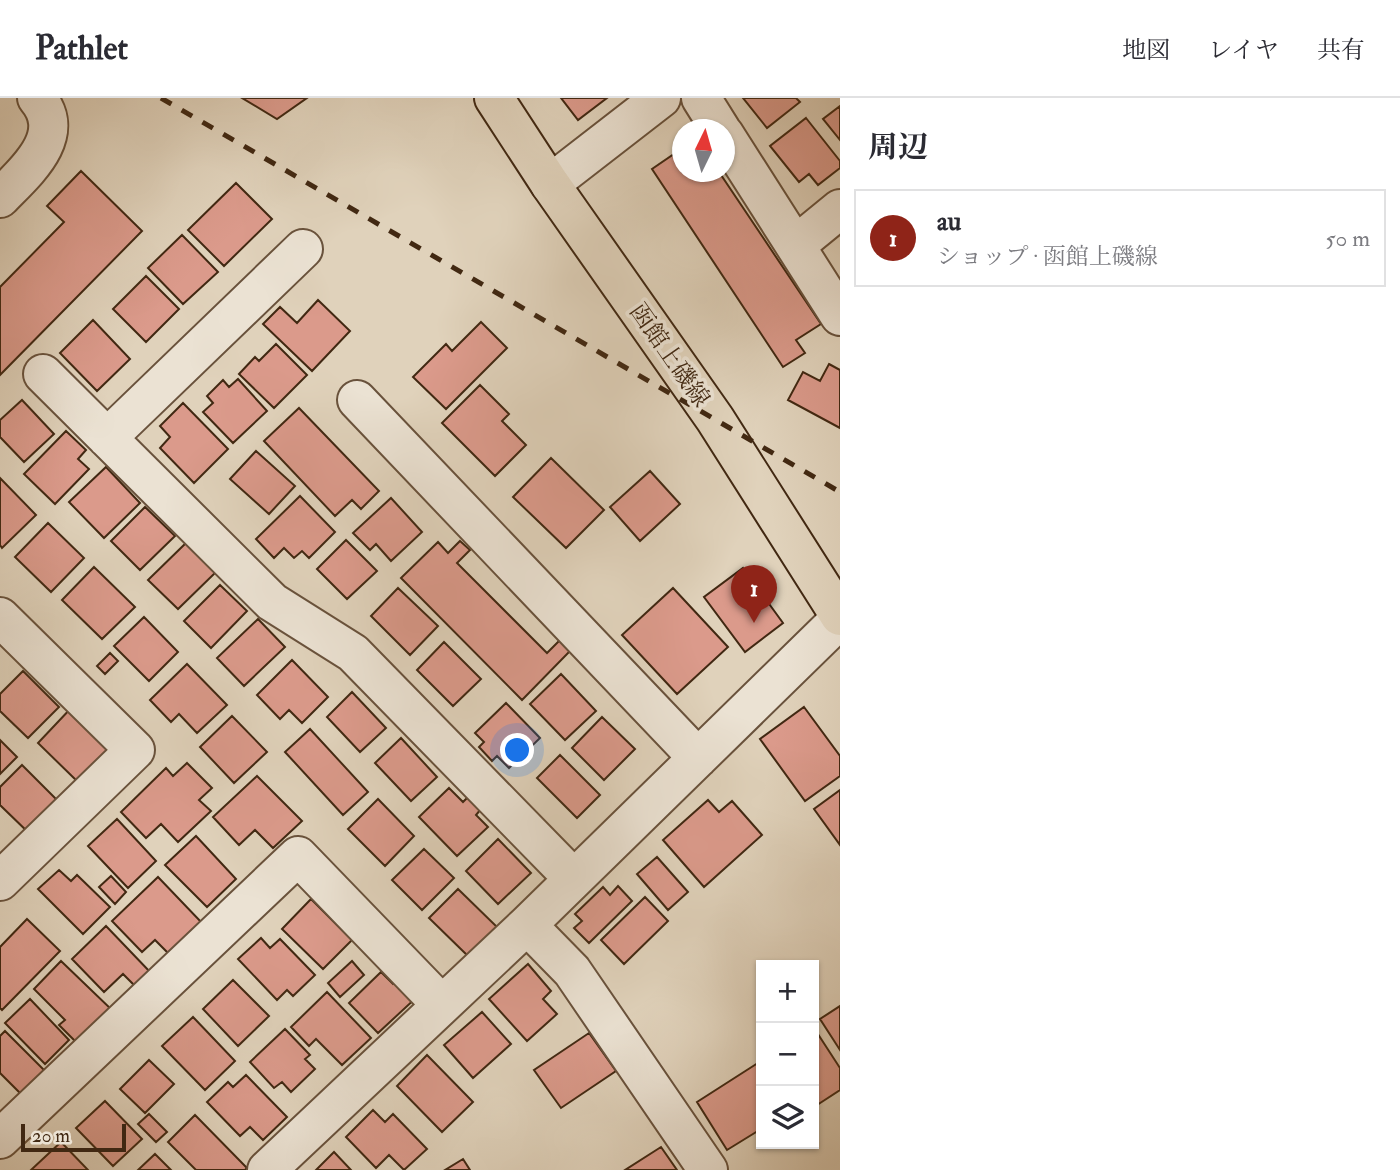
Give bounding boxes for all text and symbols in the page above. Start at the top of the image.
text: Pathlet [35,28,128,69]
text: 地図 [1122,35,1170,66]
text: レイヤ [1208,35,1279,66]
text: 共有 [1317,35,1365,66]
north arrow [672,119,735,182]
text: 周辺 [868,129,928,166]
text: au [937,206,961,238]
text: 1 [889,224,897,253]
text: 50 m [1326,224,1370,253]
text: ショップ · 函館上磯線 [937,242,1158,271]
street label: 函館上磯線 [622,297,717,413]
pin: 1 [731,565,777,623]
your location [500,733,534,767]
map controls [756,960,819,1149]
button: + [756,960,819,1023]
button: − [756,1023,819,1086]
button: layers [756,1086,819,1149]
scale bar [21,1121,126,1153]
text: 20 m [32,1124,70,1148]

